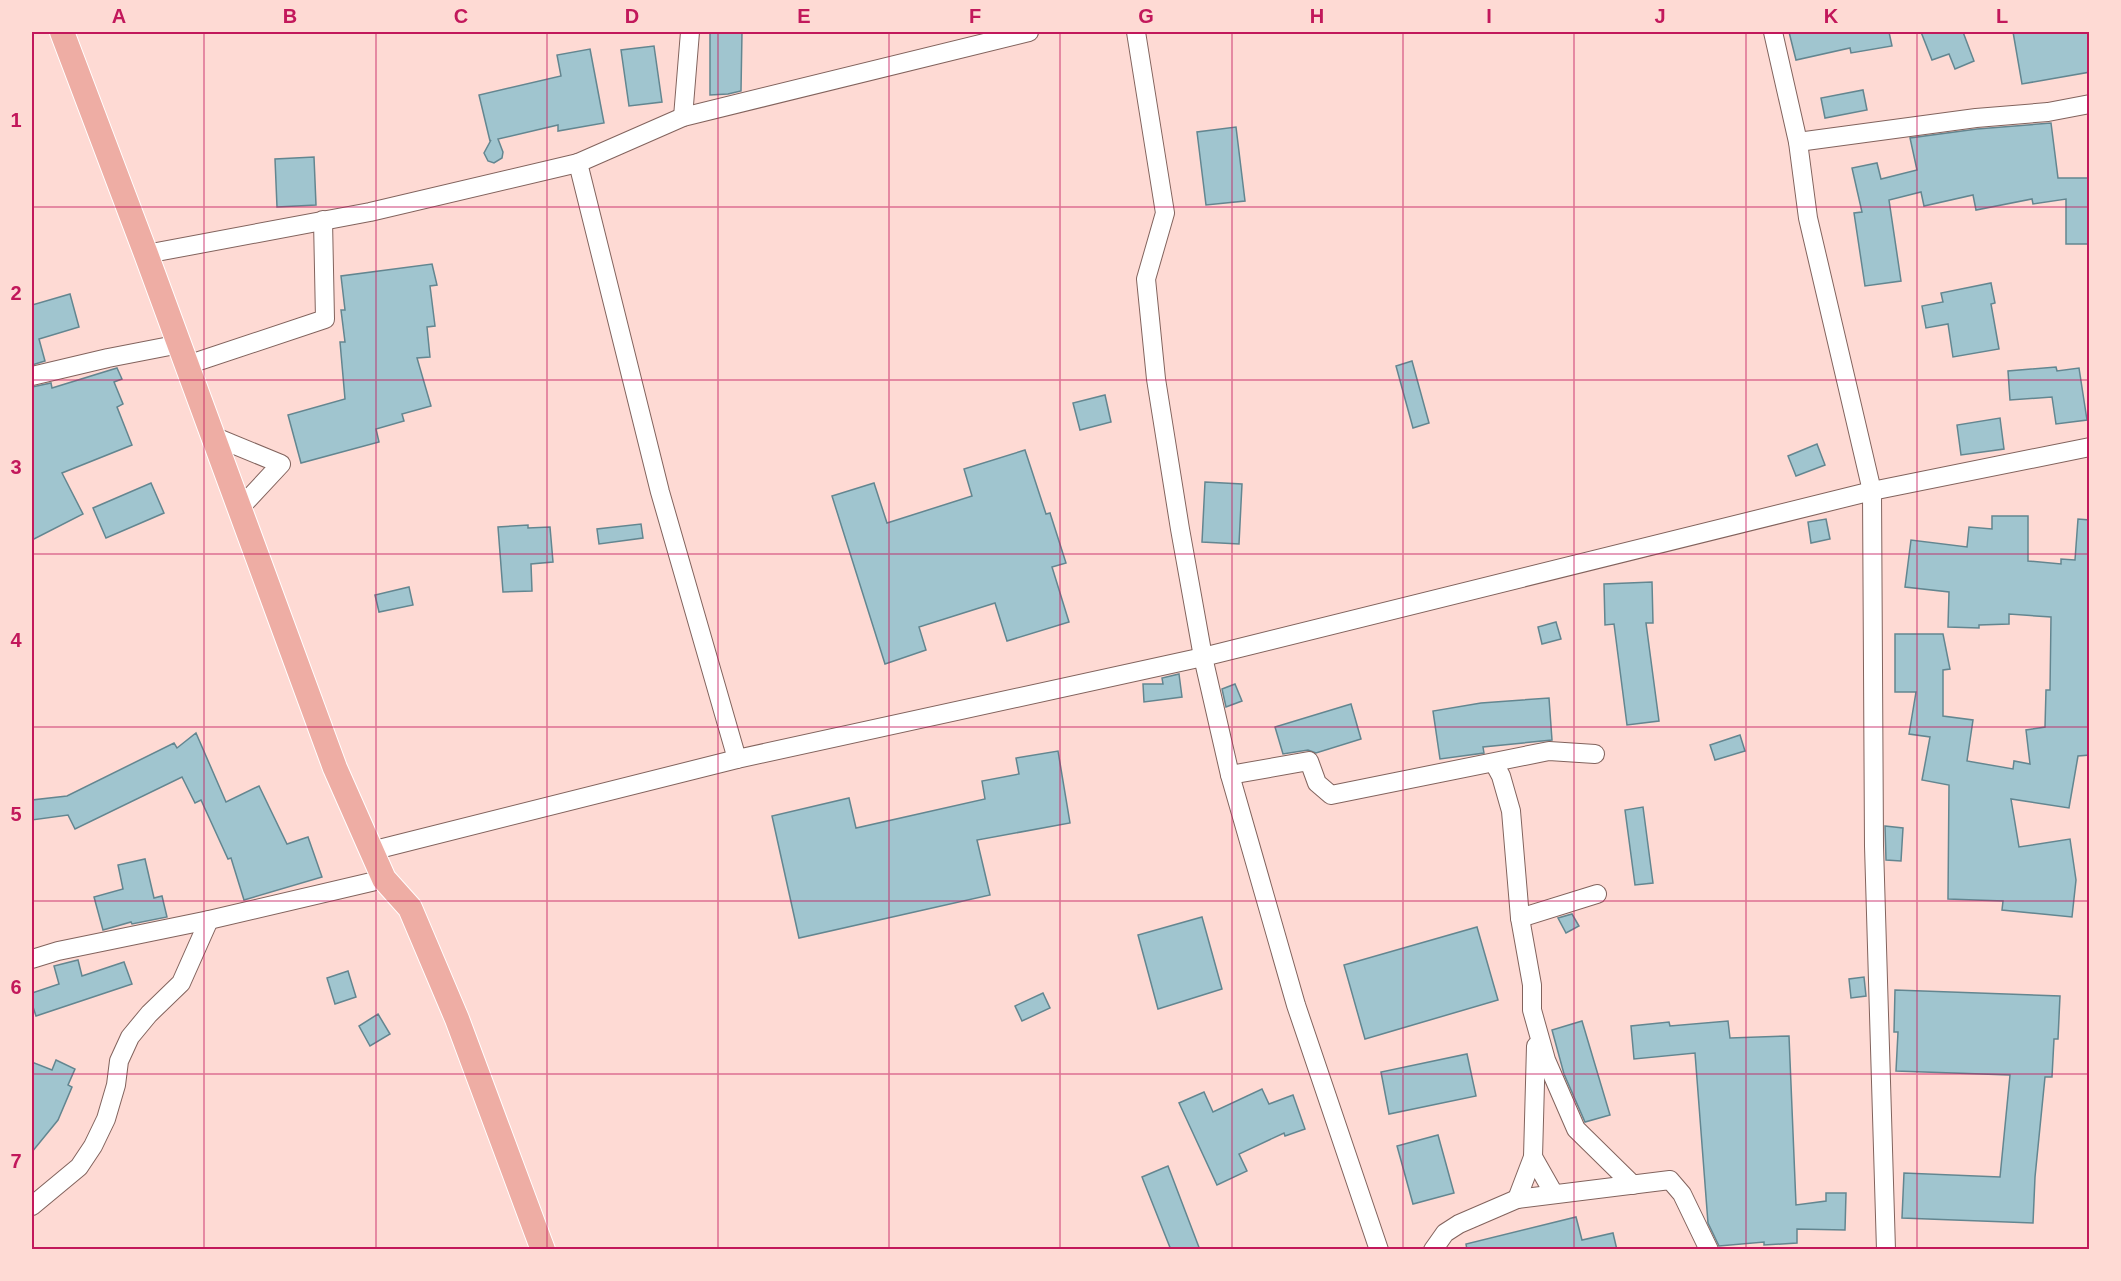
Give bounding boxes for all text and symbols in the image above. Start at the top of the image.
text: A [112,5,126,27]
text: B [283,5,297,27]
text: C [454,5,468,27]
text: D [625,5,639,27]
text: E [797,5,811,27]
text: F [969,5,981,27]
text: G [1138,5,1154,27]
text: H [1310,5,1324,27]
text: I [1486,5,1492,27]
text: J [1654,5,1666,27]
text: K [1824,5,1839,27]
text: L [1996,5,2008,27]
text: 1 [10,109,22,131]
text: 2 [10,282,22,304]
text: 3 [10,456,22,478]
text: 4 [10,629,22,651]
text: 5 [10,803,22,825]
text: 6 [10,976,22,998]
text: 7 [10,1150,22,1172]

